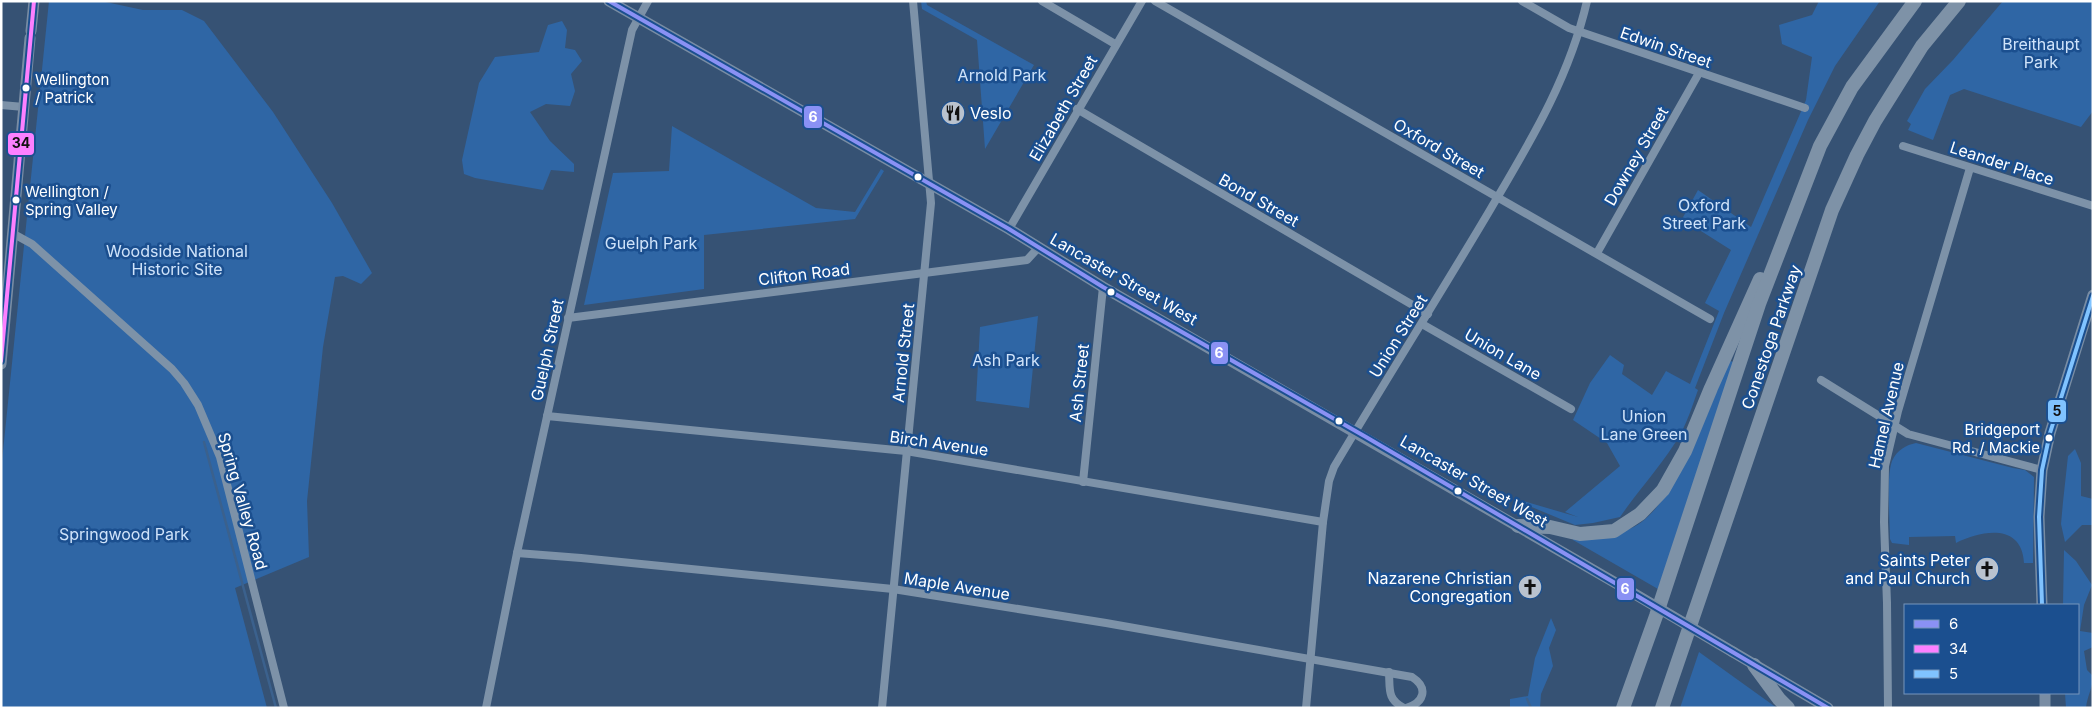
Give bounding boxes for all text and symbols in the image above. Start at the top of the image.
street label: Edwin Street [1618,22,1714,72]
park label: Breithaupt Park [2002,34,2080,72]
street label: Elizabeth Street [1025,52,1101,164]
park label: Arnold Park [958,65,1047,85]
place label: Wellington / Patrick [35,70,109,107]
marker: Wellington / Patrick [21,83,31,93]
restaurant icon: Veslo [940,100,966,126]
place label: Veslo [970,103,1011,123]
street label: Downey Street [1600,103,1672,209]
line badge: 6 [803,105,823,129]
text: 6 [808,108,818,125]
street label: Oxford Street [1390,114,1488,182]
line badge: 34 [7,132,35,156]
text: 34 [12,134,30,151]
street label: Leander Place [1947,137,2057,189]
street label: Bond Street [1215,169,1303,231]
unlabelled marker [913,172,923,182]
place label: Wellington / Spring Valley [25,182,118,219]
marker: Wellington / Spring Valley [11,195,21,205]
park label: Oxford Street Park [1662,195,1746,233]
street label: Lancaster Street West [1047,229,1201,329]
park label: Guelph Park [605,233,698,253]
park label: Woodside National Historic Site [106,241,248,279]
street label: Clifton Road [757,258,851,290]
street label: Conestoga Parkway [1737,262,1805,412]
unlabelled marker [1106,287,1116,297]
street label: Union Street [1365,291,1431,381]
street label: Guelph Street [526,297,568,403]
street label: Arnold Street [888,302,918,404]
street label: Union Lane [1461,324,1545,384]
line badge: 6 [1210,341,1229,365]
street label: Ash Street [1065,343,1093,423]
text: 6 [1214,344,1224,361]
park label: Ash Park [972,350,1040,370]
street label: Hamel Avenue [1864,360,1908,470]
line badge: 5 [2047,399,2067,423]
text: 5 [2053,402,2062,419]
park label: Union Lane Green [1600,406,1688,444]
unlabelled marker [1334,416,1344,426]
place label: Bridgeport Rd. / Mackie [1952,420,2040,457]
street label: Birch Avenue [888,426,990,460]
street label: Spring Valley Road [214,430,272,572]
street label: Lancaster Street West [1397,431,1551,531]
marker: Bridgeport Rd. / Mackie [2044,433,2054,443]
unlabelled marker [1453,486,1463,496]
park label: Springwood Park [59,524,189,544]
place label: Saints Peter and Paul Church [1845,550,1970,588]
church icon: Saints Peter and Paul Church [1974,556,2000,582]
street label: Maple Avenue [903,568,1011,604]
place label: Nazarene Christian Congregation [1367,568,1512,606]
church icon: Nazarene Christian Congregation [1517,574,1543,600]
line badge: 6 [1616,577,1635,601]
text: 6 [1620,580,1630,597]
legend [1904,604,2079,694]
text: 6 [1949,614,1958,633]
text: 34 [1949,639,1968,658]
text: 5 [1949,664,1958,683]

